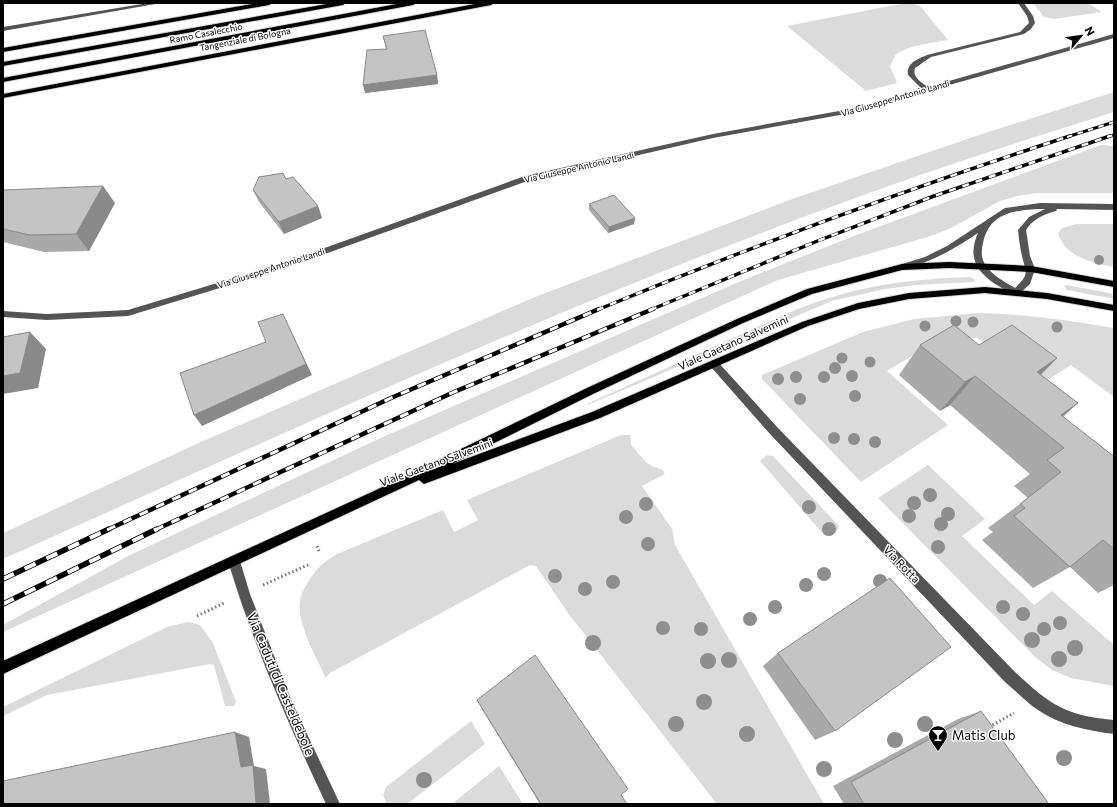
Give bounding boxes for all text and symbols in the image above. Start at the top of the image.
north arrow [1061,16,1101,56]
street label: Ramo Casalecchio [169,21,243,45]
text: N [1082,24,1098,38]
street label: Tangenziale di Bologna [198,25,292,53]
street label: Via Giuseppe Antonio Landi [840,77,950,119]
street label: Via Giuseppe Antonio Landi [523,149,635,185]
street label: Via Giuseppe Antonio Landi [216,245,326,291]
street label: Viale Gaetano Salvemini [676,312,790,372]
street label: Viale Gaetano Salvemini [378,435,494,489]
street label: Via Rotta [881,543,923,585]
street label: Via Caduti di Casteldebole [244,610,318,758]
bar icon: Matis Club [927,724,949,752]
place label: Matis Club [952,727,1016,743]

